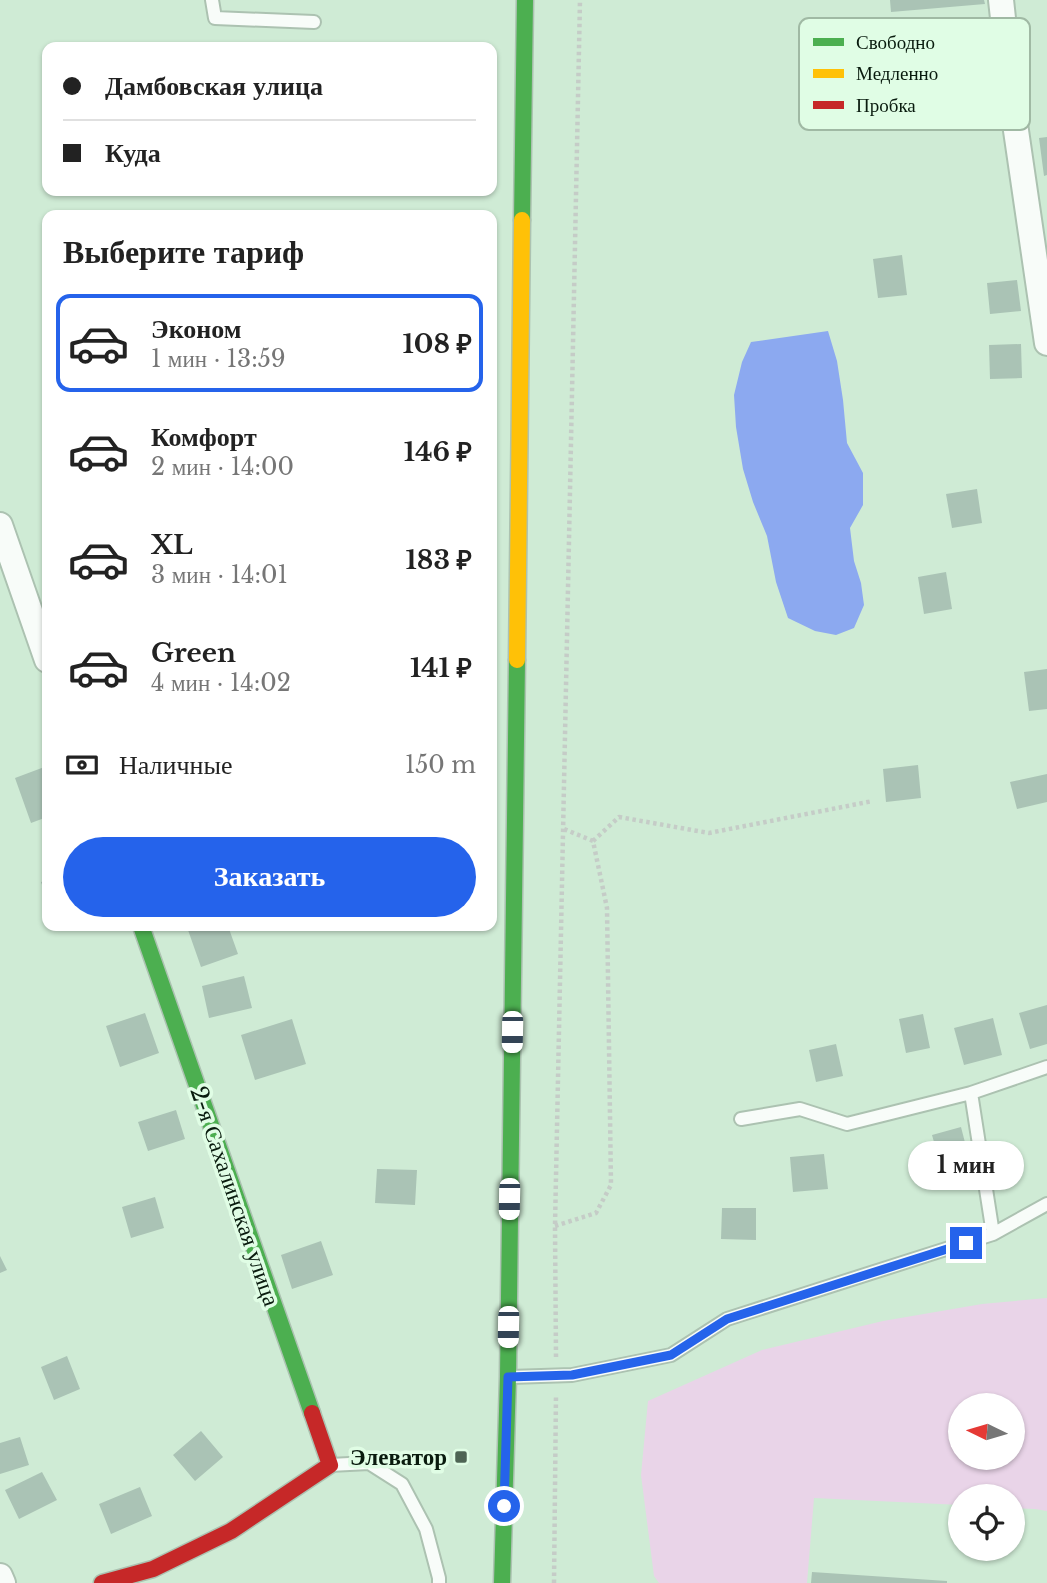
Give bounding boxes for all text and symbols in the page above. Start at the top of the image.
legend [799,18,1030,130]
text: Свободно [856,31,935,54]
text: Медленно [856,62,938,85]
text: Дамбовская улица [105,70,323,102]
text: Пробка [856,94,916,117]
text: Куда [105,137,161,169]
text: Выберите тариф [63,232,304,272]
icon: car [67,312,130,375]
text: Эконом [151,313,241,345]
text: 108 ₽ [402,328,472,360]
text: 1 мин · 13:59 [151,345,286,373]
icon: car [67,420,130,483]
text: Комфорт [151,421,257,453]
text: 146 ₽ [404,436,472,468]
text: 2 мин · 14:00 [151,453,294,481]
icon: car [67,528,130,591]
text: XL [151,529,193,561]
text: 183 ₽ [406,544,472,576]
text: 3 мин · 14:01 [151,561,288,589]
icon: car [67,636,130,699]
text: Green [151,637,236,669]
text: 141 ₽ [410,652,472,684]
text: 4 мин · 14:02 [151,669,291,697]
icon: cash [63,746,101,784]
text: Наличные [119,749,232,781]
text: 150 m [405,751,476,779]
button: Заказать [63,837,476,917]
car [502,1011,523,1053]
street label: 2-я Сахалинская улица [184,1082,286,1310]
callout: 1 мин [908,1142,1024,1190]
text: 1 мин [937,1151,995,1179]
car [499,1178,520,1220]
route end [950,1227,982,1259]
car [498,1306,519,1348]
north arrow [948,1393,1026,1470]
map controls [948,1393,1025,1561]
place label: Элеватор [350,1443,447,1471]
marker: Элеватор [453,1449,469,1465]
button: locate [948,1484,1025,1561]
route start [488,1490,520,1522]

